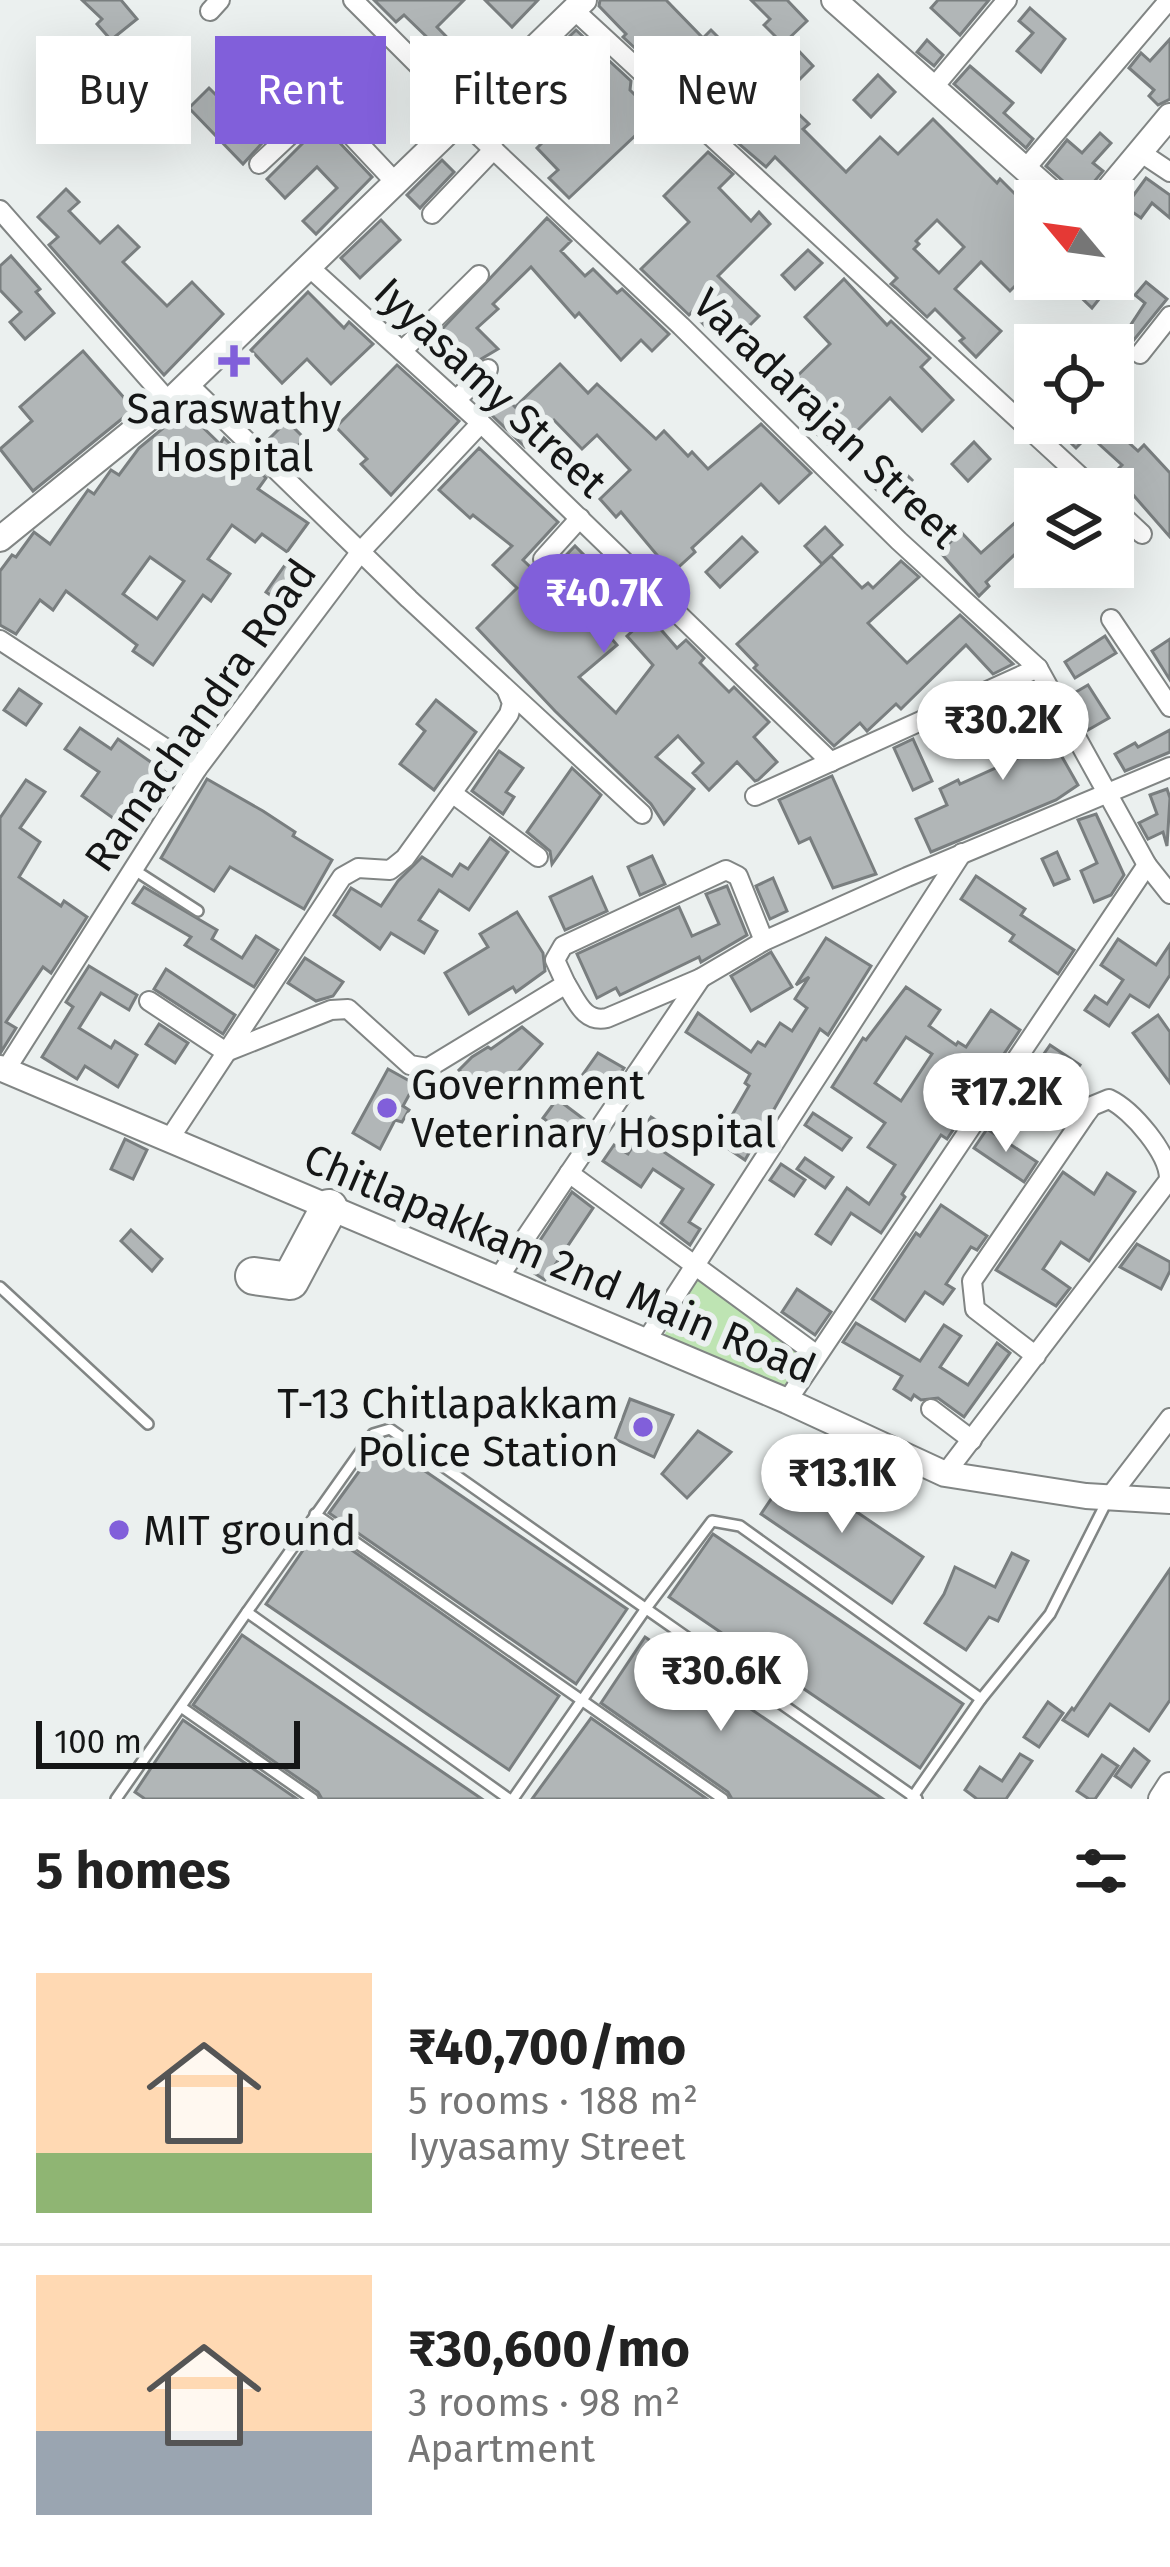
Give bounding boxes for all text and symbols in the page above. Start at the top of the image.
chip: Buy [36,36,191,144]
chip: Rent [215,36,386,144]
chip: Filters [410,36,610,144]
chip: New [634,36,800,144]
north arrow [1014,180,1134,300]
map controls [1014,180,1134,588]
street label: Iyyasamy Street [364,267,617,509]
street label: Varadarajan Street [682,279,971,559]
button: locate [1014,324,1134,444]
marker: Saraswathy Hospital [218,345,250,377]
place label: Saraswathy Hospital [127,384,342,482]
button: layers [1014,468,1134,588]
street label: Ramachandra Road [74,550,327,881]
pin: ₹40.7K [506,554,702,656]
text: ₹40.7K [545,570,663,616]
pin: ₹30.2K [905,681,1101,783]
text: ₹30.2K [944,697,1062,743]
pin: ₹17.2K [908,1053,1104,1155]
place label: Government Veterinary Hospital [411,1060,776,1158]
text: ₹17.2K [950,1069,1062,1115]
marker: Government Veterinary Hospital [374,1095,400,1121]
street label: Chitlapakkam 2nd Main Road [296,1133,823,1395]
place label: T-13 Chitlapakkam Police Station [277,1379,619,1477]
marker: T-13 Chitlapakkam Police Station [630,1414,656,1440]
pin: ₹13.1K [744,1434,940,1536]
text: ₹13.1K [788,1450,896,1496]
place label: MIT ground [143,1506,356,1556]
marker: MIT ground [106,1517,132,1543]
pin: ₹30.6K [623,1632,819,1734]
text: ₹30.6K [661,1648,781,1694]
scale bar [36,1715,300,1768]
text: 100 m [54,1722,142,1762]
icon: filters [1068,1838,1134,1904]
text: 5 homes [36,1840,231,1902]
text: ₹40,700/mo [408,2016,686,2078]
icon: home [132,2021,276,2165]
text: 5 rooms · 188 m² [408,2078,698,2124]
text: Iyyasamy Street [408,2124,686,2170]
text: ₹30,600/mo [408,2318,690,2380]
icon: home [132,2323,276,2467]
text: 3 rooms · 98 m² [408,2380,680,2426]
text: Apartment [408,2426,595,2472]

